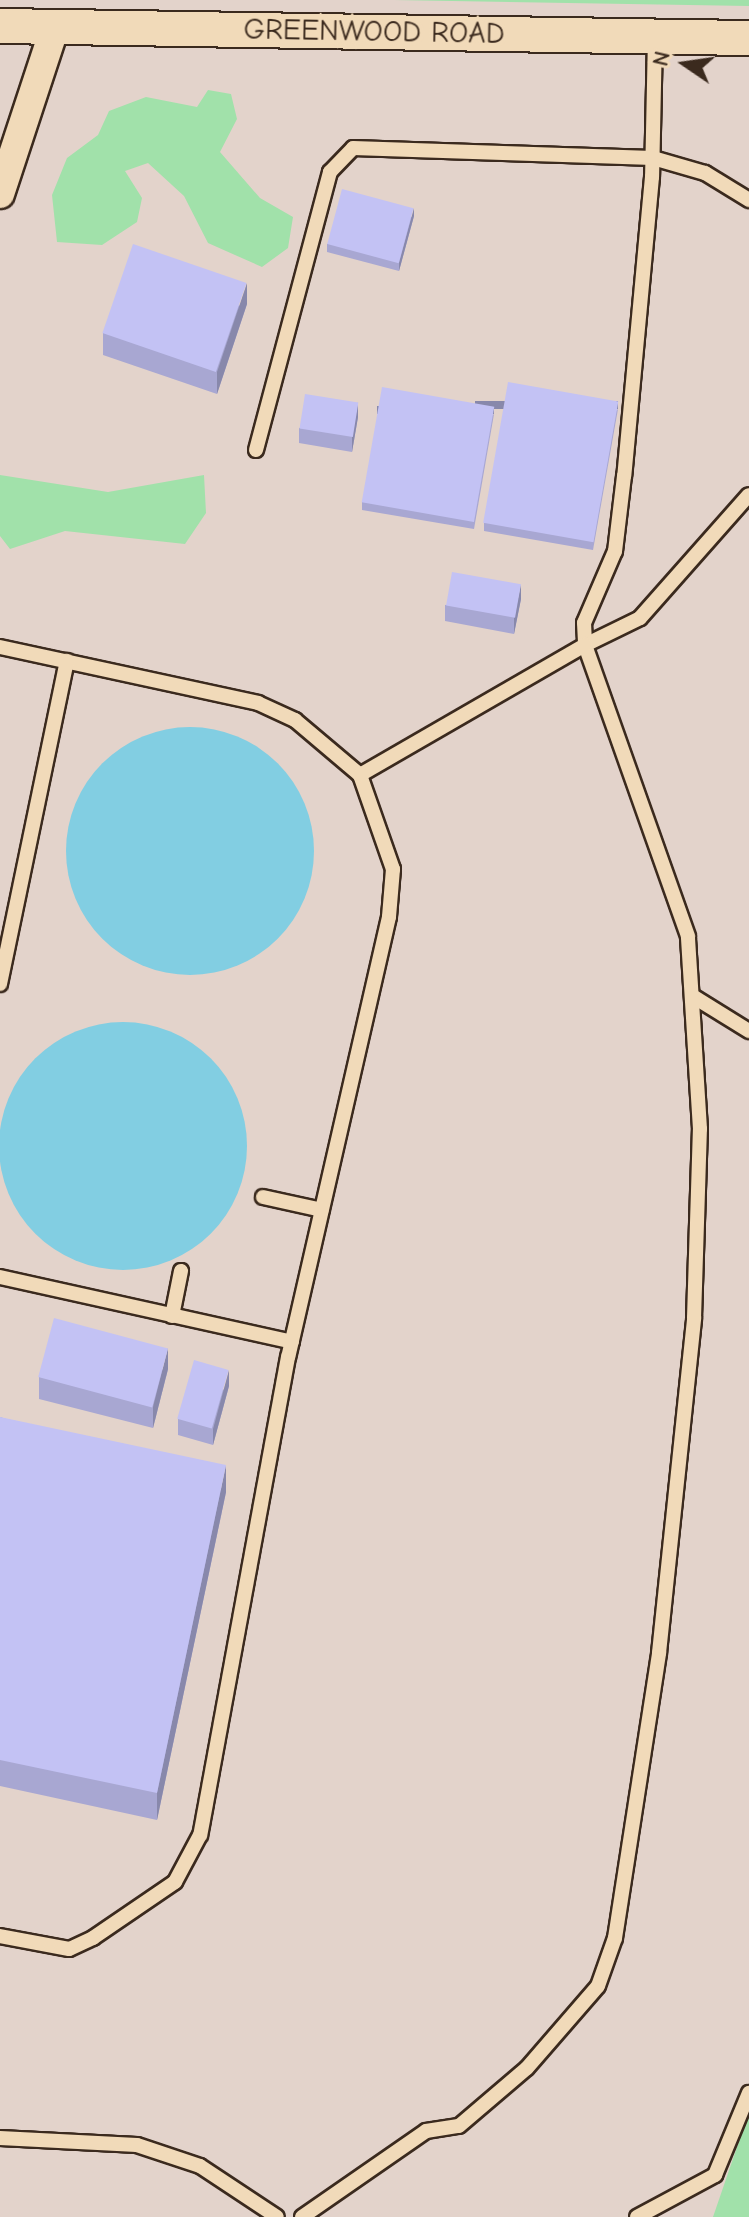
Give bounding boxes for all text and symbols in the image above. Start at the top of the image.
street label: GREENWOOD ROAD [243,12,505,52]
north arrow [645,24,725,104]
text: N [647,49,676,69]

